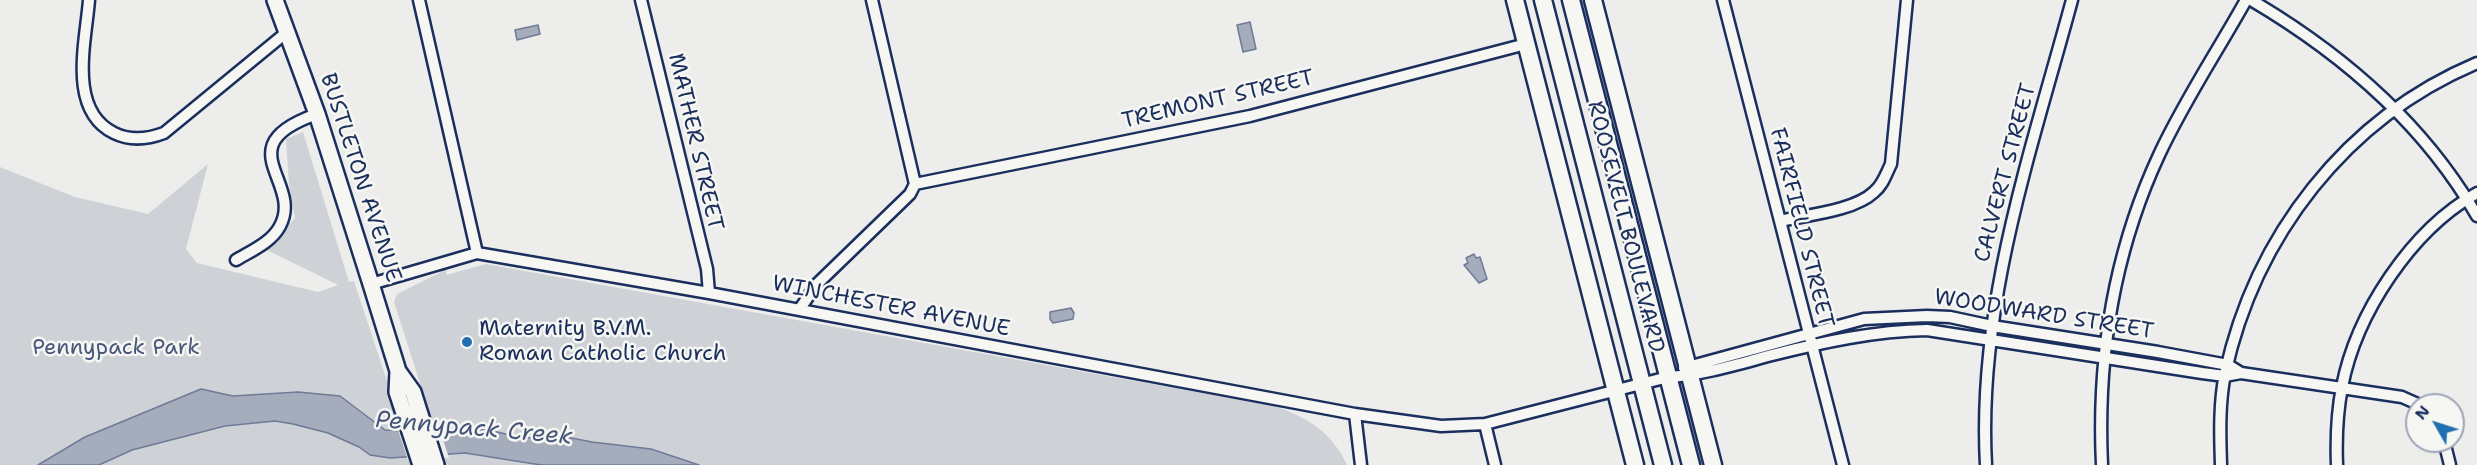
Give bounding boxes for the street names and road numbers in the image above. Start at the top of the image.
street label: MATHER STREET [662,51,728,233]
street label: TREMONT STREET [1119,65,1317,135]
street label: BUSTLETON AVENUE [314,70,406,286]
street label: CALVERT STREET [1969,81,2043,265]
street label: ROOSEVELT BOULEVARD [1581,98,1669,356]
street label: FAIRFIELD STREET [1763,125,1839,331]
street label: WINCHESTER AVENUE [770,271,1012,343]
street label: WOODWARD STREET [1932,285,2156,345]

